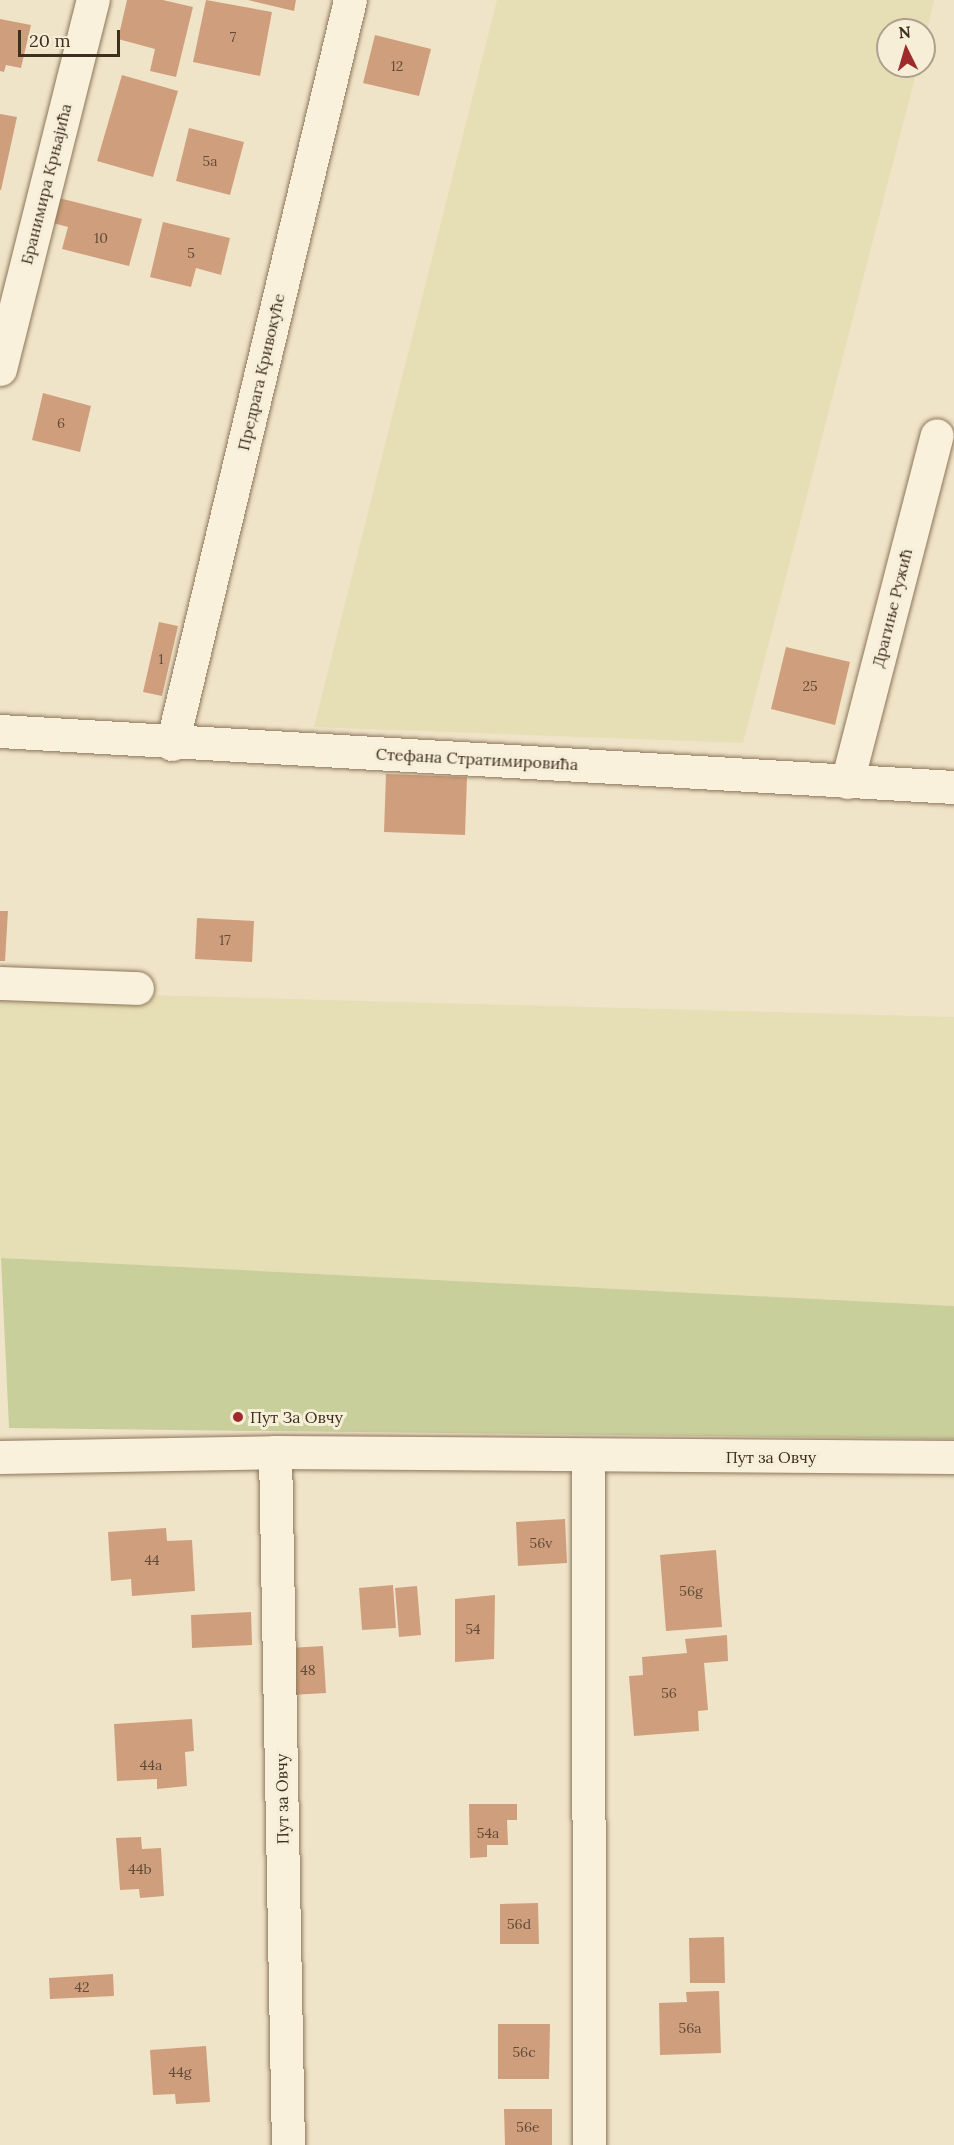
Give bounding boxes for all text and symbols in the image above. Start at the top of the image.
scale bar [21,18,123,56]
north arrow [876,18,936,78]
text: N [898,22,912,43]
text: 20 m [29,29,71,52]
house number: 7 [230,29,236,45]
house number: 12 [391,58,403,74]
street label: Бранимира Крњајића [17,102,75,266]
house number: 5a [203,153,217,169]
house number: 10 [94,230,108,246]
house number: 5 [187,245,195,261]
street label: Предрага Кривокуће [234,292,288,452]
house number: 6 [57,415,65,431]
street label: Драгиње Ружић [868,547,916,669]
house number: 1 [158,651,164,667]
house number: 25 [802,678,818,694]
street label: Стефана Стратимировића [375,744,579,774]
house number: 17 [219,932,231,948]
place label: Пут За Овчу [250,1407,343,1427]
marker: Пут За Овчу [231,1410,245,1424]
street label: Пут за Овчу [726,1447,816,1467]
house number: 56v [530,1535,552,1551]
house number: 44 [144,1552,160,1568]
house number: 56g [679,1583,703,1599]
house number: 54 [465,1621,481,1637]
house number: 48 [300,1662,316,1678]
house number: 56 [661,1685,677,1701]
street label: Пут за Овчу [272,1754,292,1844]
house number: 44a [140,1757,162,1773]
house number: 54a [477,1825,499,1841]
house number: 44b [128,1861,152,1877]
house number: 56d [507,1916,531,1932]
house number: 42 [74,1979,90,1995]
house number: 56a [679,2020,701,2036]
house number: 56c [512,2044,536,2060]
house number: 44g [169,2064,191,2080]
house number: 56e [516,2119,540,2135]

